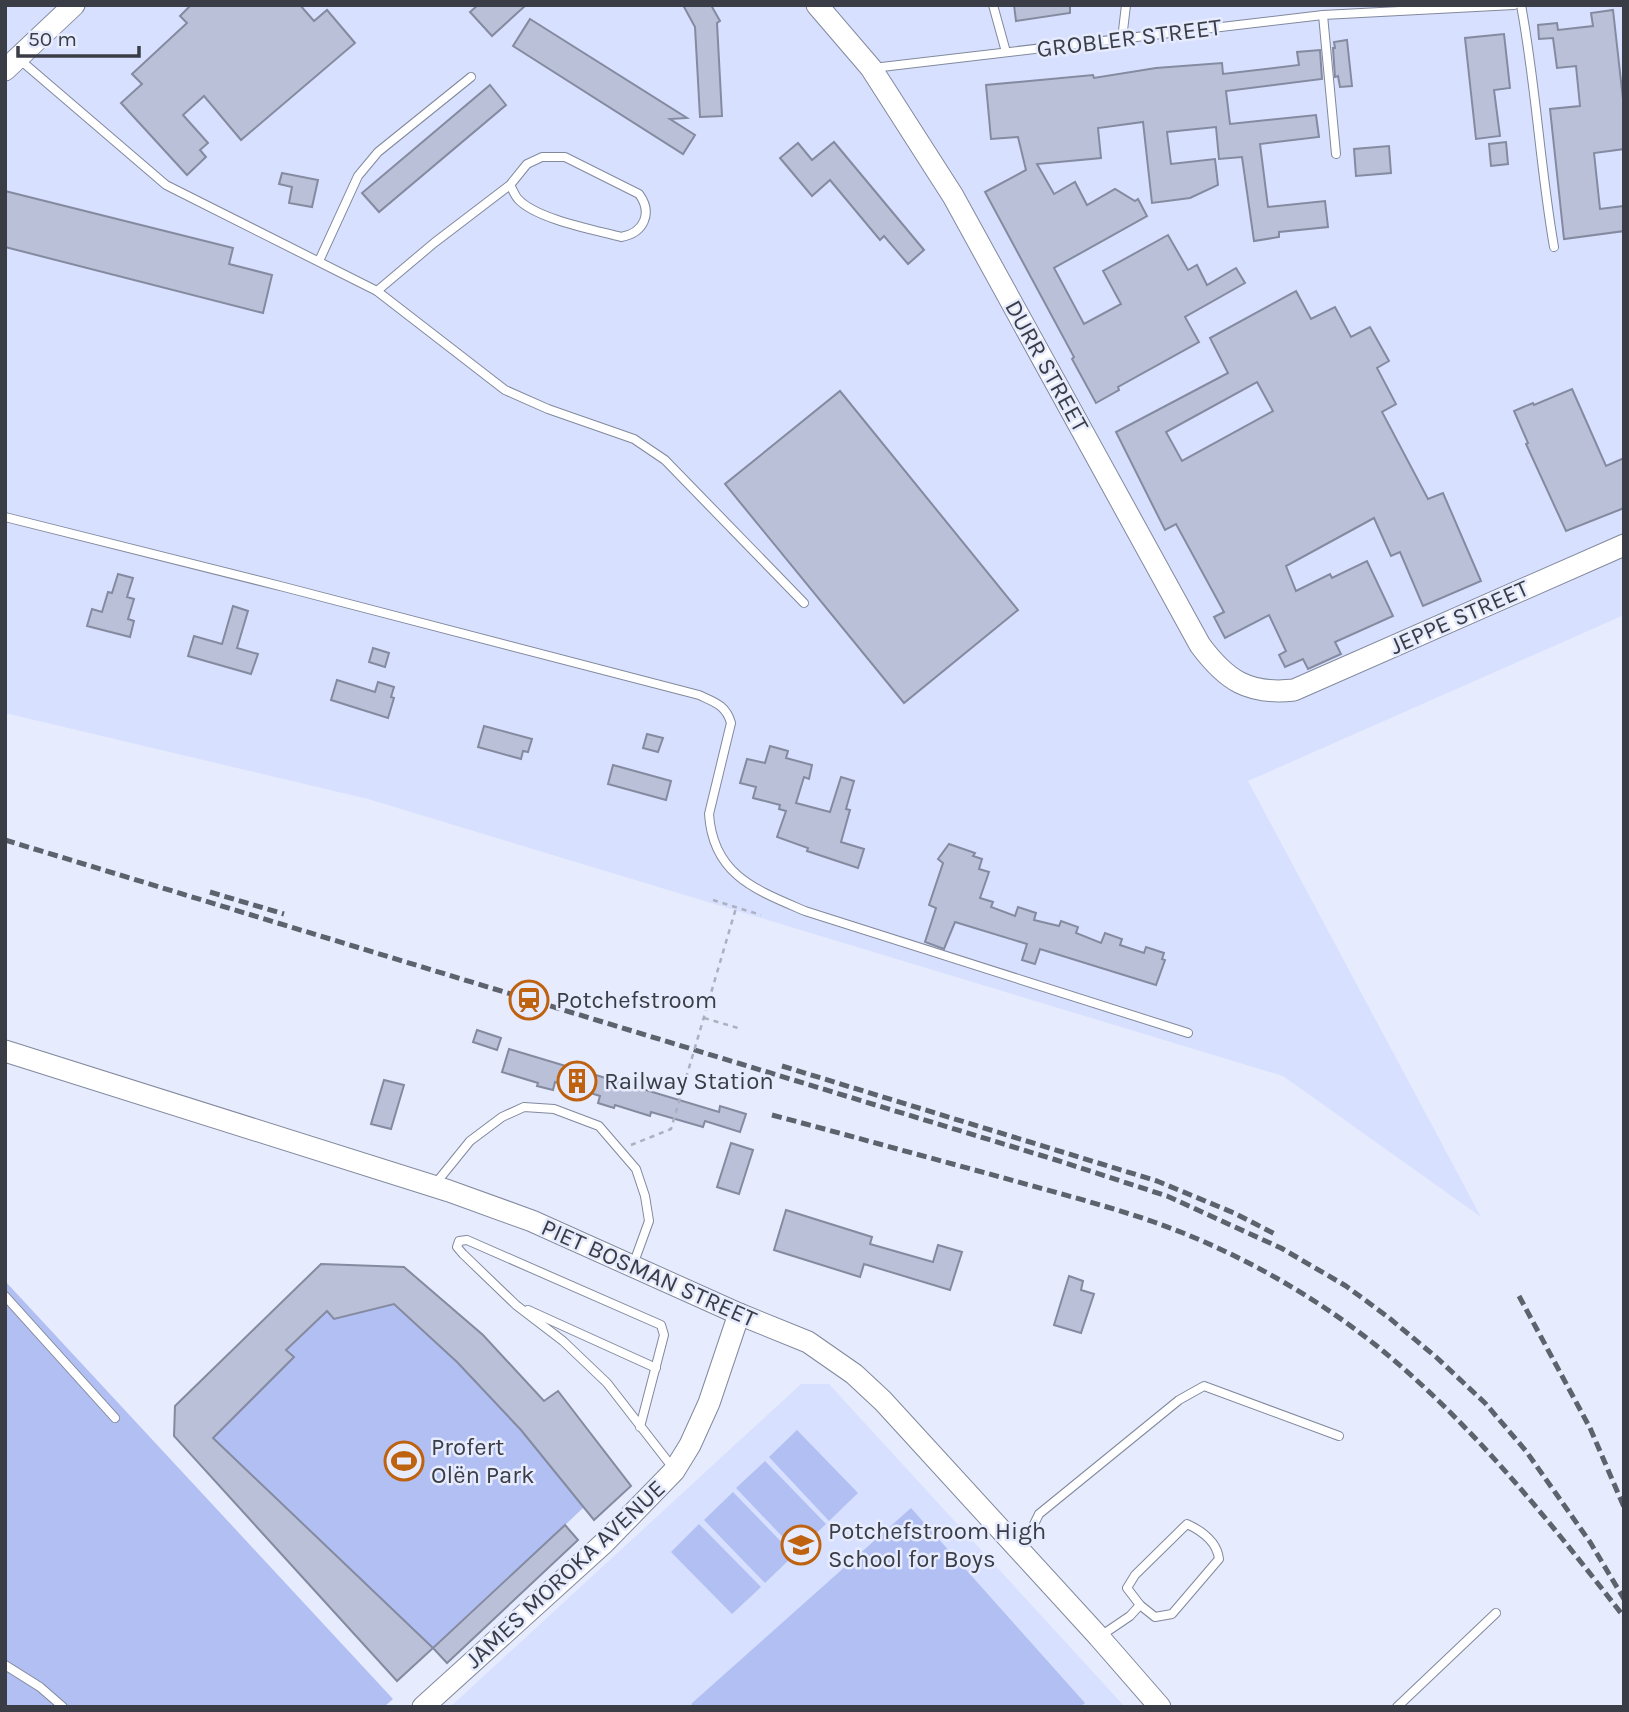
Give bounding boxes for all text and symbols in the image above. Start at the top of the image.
street label: GROBLER STREET [1035,13,1223,63]
scale bar [18,14,138,58]
text: 50 m [28,27,77,51]
street label: DURR STREET [999,295,1095,437]
street label: JEPPE STREET [1385,574,1533,660]
station icon: Potchefstroom [508,979,550,1021]
place label: Potchefstroom [556,986,717,1014]
building icon: Railway Station [556,1060,598,1102]
place label: Railway Station [604,1067,774,1095]
street label: PIET BOSMAN STREET [537,1213,761,1333]
place label: Profert Olën Park [431,1433,534,1489]
sports icon: Profert Olën Park [383,1440,425,1482]
street label: JAMES MOROKA AVENUE [459,1474,671,1674]
place label: Potchefstroom High School for Boys [828,1517,1046,1573]
school or university icon: Potchefstroom High School for Boys [780,1524,822,1566]

